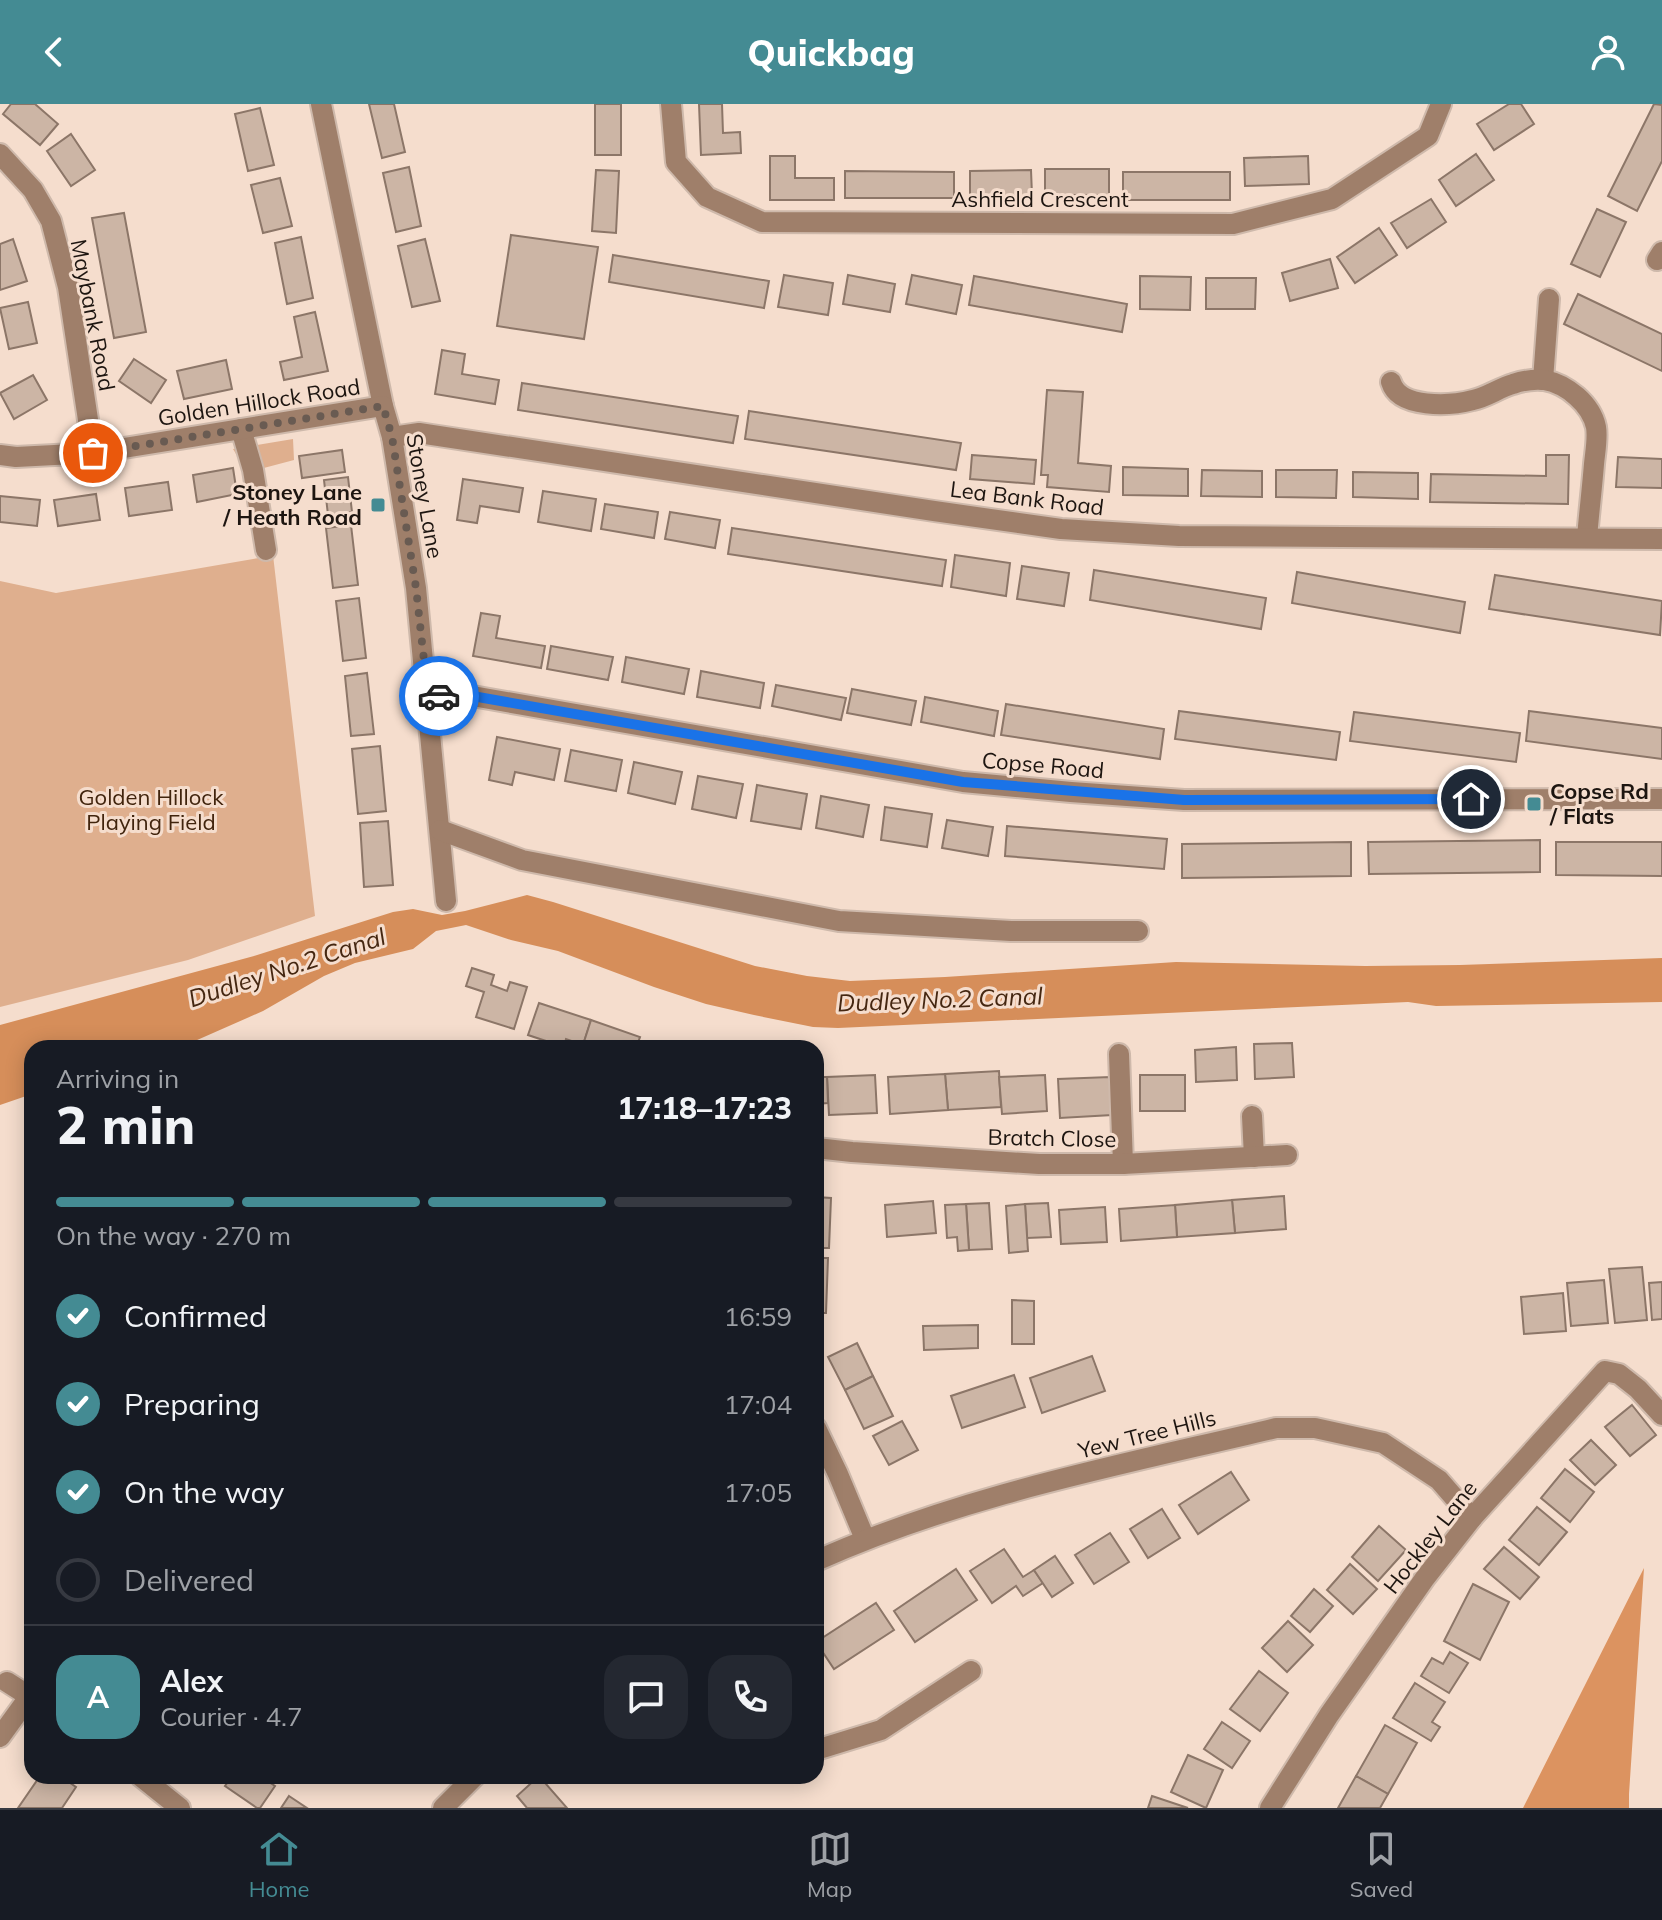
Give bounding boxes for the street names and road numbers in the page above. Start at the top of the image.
street label: Ashfield Crescent [951,185,1129,213]
street label: Maybank Road [65,237,121,393]
street label: Golden Hillock Road [156,372,362,432]
street label: Stoney Lane [400,432,450,560]
street label: Lea Bank Road [948,475,1106,521]
street label: Copse Road [981,746,1105,784]
street label: Bratch Close [987,1123,1117,1153]
street label: Yew Tree Hills [1074,1403,1219,1465]
street label: Hockley Lane [1377,1475,1483,1599]

